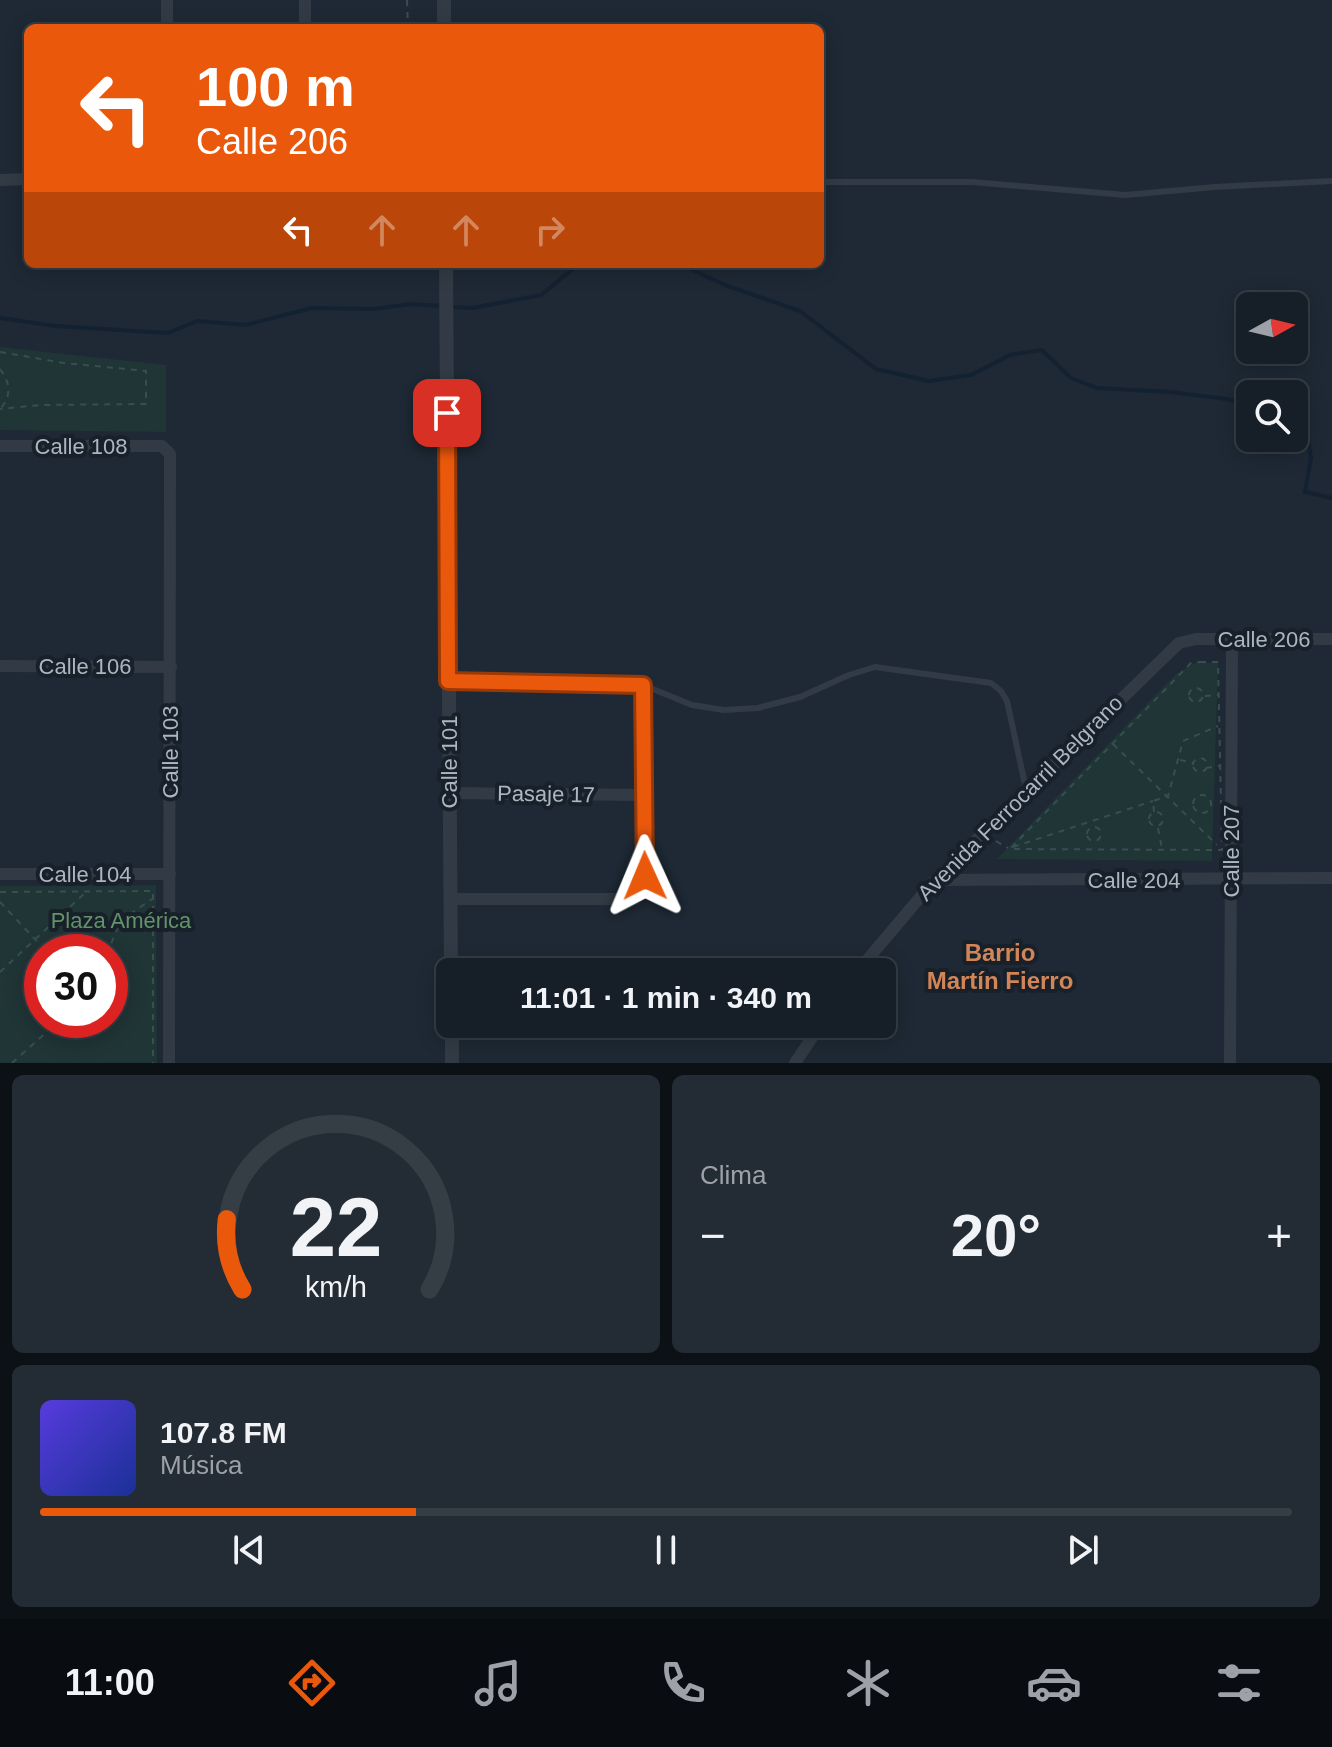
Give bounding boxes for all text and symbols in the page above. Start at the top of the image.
text: 100 m [196,55,355,118]
icon: left [64,56,168,160]
text: Calle 206 [196,121,348,162]
icon: left [276,208,320,252]
icon: ahead [360,208,404,252]
icon: ahead [444,208,488,252]
icon: right [528,208,572,252]
north arrow [1236,292,1308,364]
map controls [1236,292,1308,452]
pin [413,379,481,447]
button: search [1236,380,1308,452]
icon: arrive [425,391,469,435]
street label: Calle 108 [35,434,127,459]
street label: Calle 206 [1218,627,1310,652]
street label: Calle 106 [39,654,131,679]
street label: Avenida Ferrocarril Belgrano [912,690,1128,906]
street label: Calle 103 [158,706,183,798]
street label: Calle 101 [437,716,462,808]
street label: Pasaje 17 [497,781,595,807]
street label: Calle 207 [1219,805,1244,897]
position arrow [603,834,687,918]
street label: Calle 104 [39,862,131,887]
street label: Calle 204 [1088,868,1180,893]
park label: Plaza América [51,908,192,933]
speed limit sign: 30 [24,934,128,1038]
district label: Barrio Martín Fierro [927,939,1073,994]
text: 11:01 · 1 min · 340 m [520,981,812,1014]
text: Clima [700,1160,766,1190]
text: 22 [290,1181,382,1274]
text: 20° [951,1202,1041,1269]
text: − [700,1211,726,1260]
text: + [1266,1211,1292,1260]
text: km/h [305,1271,367,1303]
text: 107.8 FM [160,1416,287,1449]
text: Música [160,1450,242,1480]
icon: previous [227,1528,271,1572]
icon: pause [644,1528,688,1572]
icon: next [1061,1528,1105,1572]
icon: directions [284,1655,340,1711]
icon: music [470,1655,526,1711]
icon: phone [655,1655,711,1711]
icon: climate [840,1655,896,1711]
icon: car [1026,1655,1082,1711]
icon: filters [1211,1655,1267,1711]
text: 11:00 [65,1662,155,1703]

